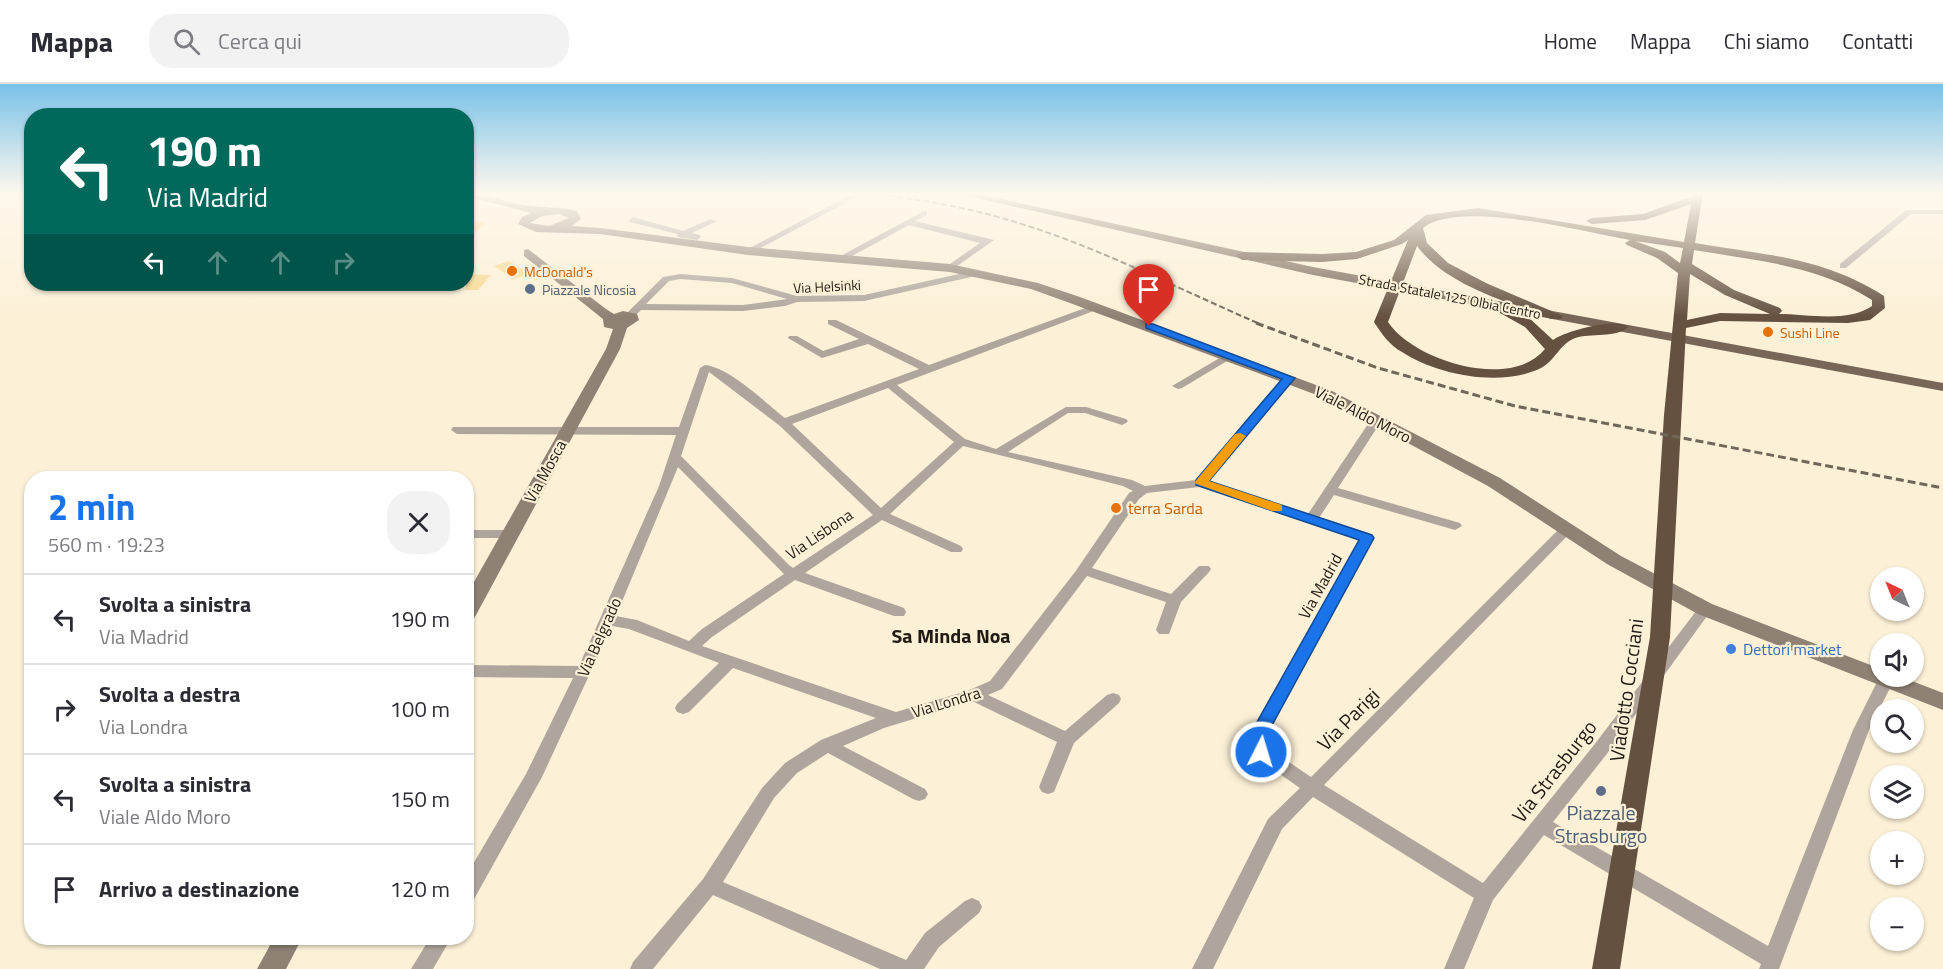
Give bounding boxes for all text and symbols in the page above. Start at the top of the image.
search box [149,14,569,68]
text: Mappa [30,20,113,63]
text: Cerca qui [218,24,302,58]
icon: search [170,25,203,58]
text: Home [1544,25,1597,57]
text: Mappa [1630,25,1691,57]
text: Chi siamo [1724,25,1809,57]
text: Contatti [1842,25,1913,57]
text: 190 m [147,118,262,182]
icon: left [48,132,126,210]
text: Via Madrid [147,176,268,217]
icon: left [138,246,171,279]
icon: ahead [201,246,234,279]
icon: ahead [264,246,297,279]
icon: right [327,246,360,279]
place label: McDonald's [524,261,593,282]
marker: McDonald's [505,264,519,278]
pin [1123,264,1174,326]
street label: Strada Statale 125 Olbia Centro [1357,268,1543,324]
icon: arrive [1132,273,1165,306]
street label: Via Helsinki [793,274,861,298]
place label: Piazzale Nicosia [542,279,636,300]
marker: Piazzale Nicosia [523,282,537,296]
place label: Sushi Line [1780,322,1840,343]
marker: Sushi Line [1761,325,1775,339]
street label: Viale Aldo Moro [1311,379,1415,449]
street label: Via Mosca [518,435,572,507]
text: 2 min [48,479,135,534]
button: close [387,491,450,554]
place label: terra Sarda [1128,496,1203,520]
marker: terra Sarda [1109,501,1123,515]
street label: Via Lisbona [781,503,857,565]
text: 560 m · 19:23 [48,529,165,560]
street label: Via Madrid [1292,549,1348,623]
north arrow [1870,567,1924,621]
map controls [1870,567,1924,951]
text: Svolta a sinistra [99,587,251,621]
street label: Via Belgrado [571,593,627,681]
text: 190 m [390,602,450,636]
icon: left [48,603,81,636]
street label: Viadotto Cocciani [1601,616,1651,764]
district label: Sa Minda Noa [891,620,1011,651]
text: Via Madrid [99,621,189,652]
button: sound [1870,633,1924,687]
place label: Dettori market [1743,637,1842,661]
marker: Dettori market [1724,642,1738,656]
text: Svolta a destra [99,677,241,711]
street label: Via Londra [909,680,983,724]
street label: Via Parigi [1309,680,1387,758]
text: 100 m [390,692,450,726]
icon: right [48,693,81,726]
button: search [1870,699,1924,753]
text: Via Londra [99,711,188,742]
street label: Via Strasburgo [1504,713,1604,829]
position arrow [1229,720,1293,784]
button: layers [1870,765,1924,819]
text: Svolta a sinistra [99,767,251,801]
text: 150 m [390,782,450,816]
icon: left [48,783,81,816]
marker: Piazzale Strasburgo [1594,784,1608,798]
place label: Piazzale Strasburgo [1555,797,1647,851]
text: Viale Aldo Moro [99,801,231,832]
button: + [1870,831,1924,885]
text: Arrivo a destinazione [99,872,299,906]
text: 120 m [390,872,450,906]
icon: arrive [48,873,81,906]
button: − [1870,897,1924,951]

